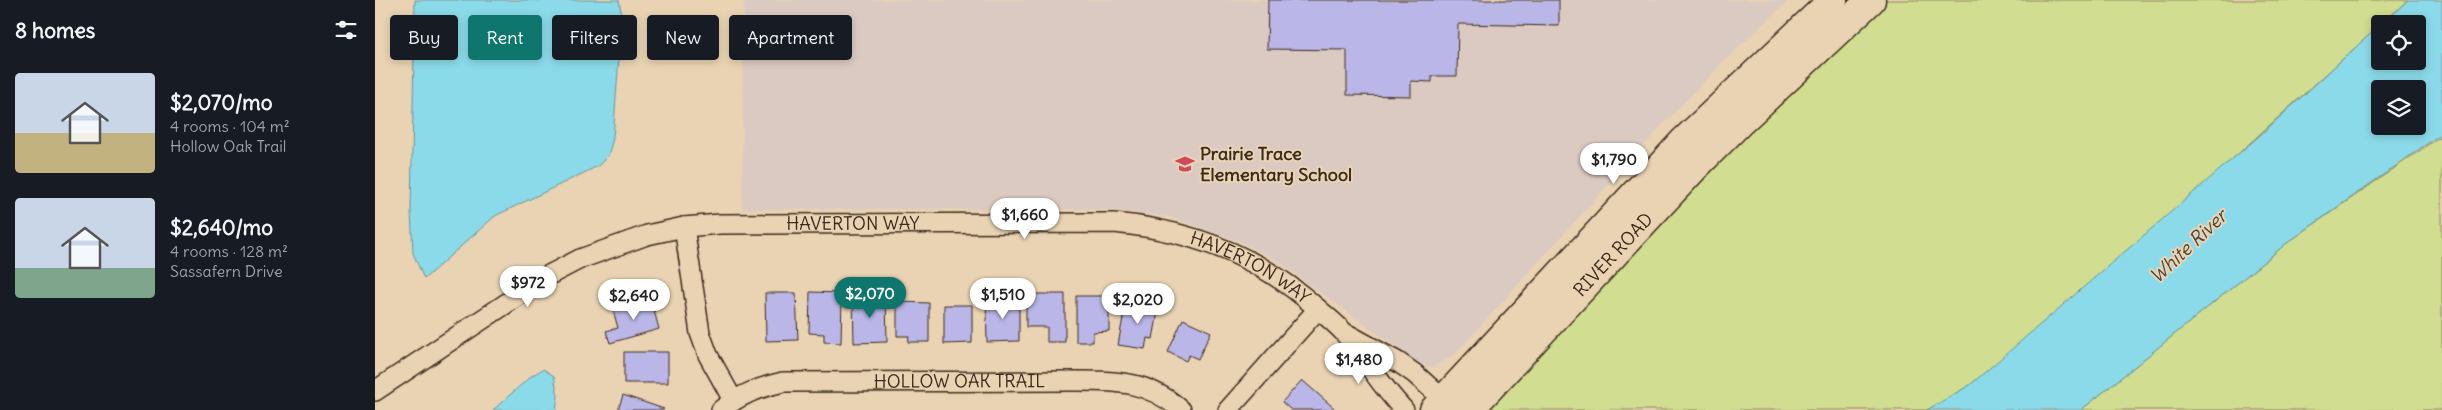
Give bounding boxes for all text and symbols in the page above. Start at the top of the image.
chip: Buy [390,15,458,60]
chip: Rent [468,15,542,60]
chip: Filters [552,15,637,60]
chip: New [647,15,719,60]
chip: Apartment [729,15,852,60]
map controls [2371,15,2426,135]
button: locate [2371,15,2426,70]
icon: filters [332,16,360,44]
text: 8 homes [15,17,95,44]
button: layers [2371,80,2426,135]
text: $2,070/mo [170,89,273,116]
icon: home [55,93,115,153]
text: 4 rooms · 104 m² [170,116,290,136]
text: Hollow Oak Trail [170,136,286,156]
place label: Prairie Trace Elementary School [1200,142,1352,186]
pin: $1,790 [1573,142,1655,185]
text: $1,790 [1591,149,1637,169]
school or university icon: Prairie Trace Elementary School [1174,153,1196,175]
pin: $1,660 [984,198,1066,240]
water label: White River [2144,203,2233,288]
text: $1,660 [1001,204,1049,224]
street label: RIVER ROAD [1568,208,1658,301]
street label: HAVERTON WAY [786,211,919,235]
text: $2,640/mo [170,214,273,241]
icon: home [55,218,115,278]
street label: HAVERTON WAY [1187,226,1315,308]
text: 4 rooms · 128 m² [170,241,288,261]
text: Sassafern Drive [170,261,283,281]
pin: $972 [498,266,558,308]
text: $972 [511,272,545,292]
pin: $2,070 [829,276,911,319]
pin: $2,640 [593,278,675,321]
pin: $1,510 [962,278,1044,320]
pin: $2,020 [1097,282,1179,325]
text: $2,070 [845,283,895,303]
text: $1,510 [981,284,1025,304]
text: $2,640 [609,285,659,305]
text: $2,020 [1113,289,1163,309]
pin: $1,480 [1318,342,1400,385]
text: $1,480 [1336,349,1383,369]
street label: HOLLOW OAK TRAIL [874,369,1045,393]

